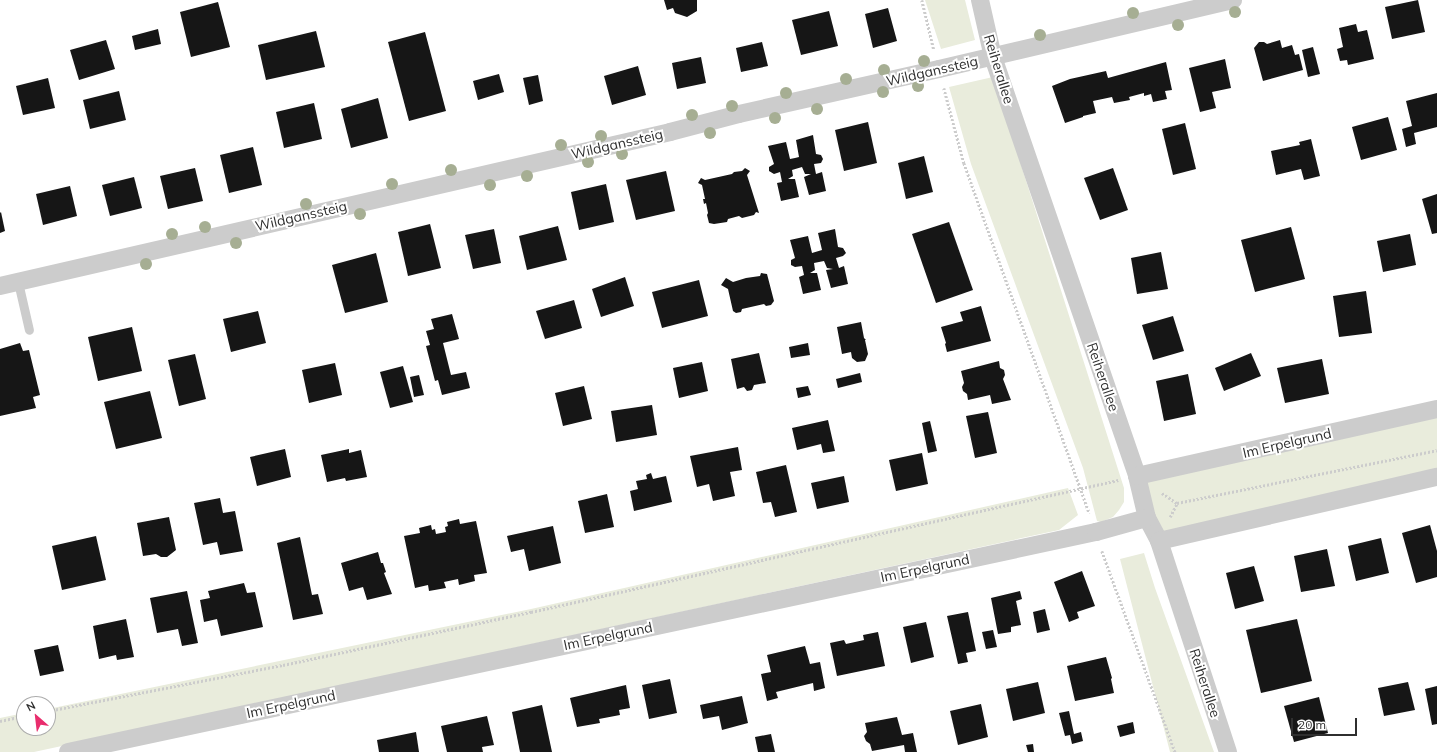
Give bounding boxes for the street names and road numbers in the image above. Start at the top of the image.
street label: Reiherallee [980,32,1018,106]
street label: Wildganssteig [884,52,980,90]
street label: Wildganssteig [569,125,665,163]
street label: Wildganssteig [253,197,349,235]
street label: Reiherallee [1083,340,1123,414]
street label: Im Erpelgrund [1241,425,1333,461]
street label: Im Erpelgrund [879,550,971,586]
street label: Im Erpelgrund [562,618,654,654]
street label: Reiherallee [1186,646,1224,720]
street label: Im Erpelgrund [245,686,337,722]

